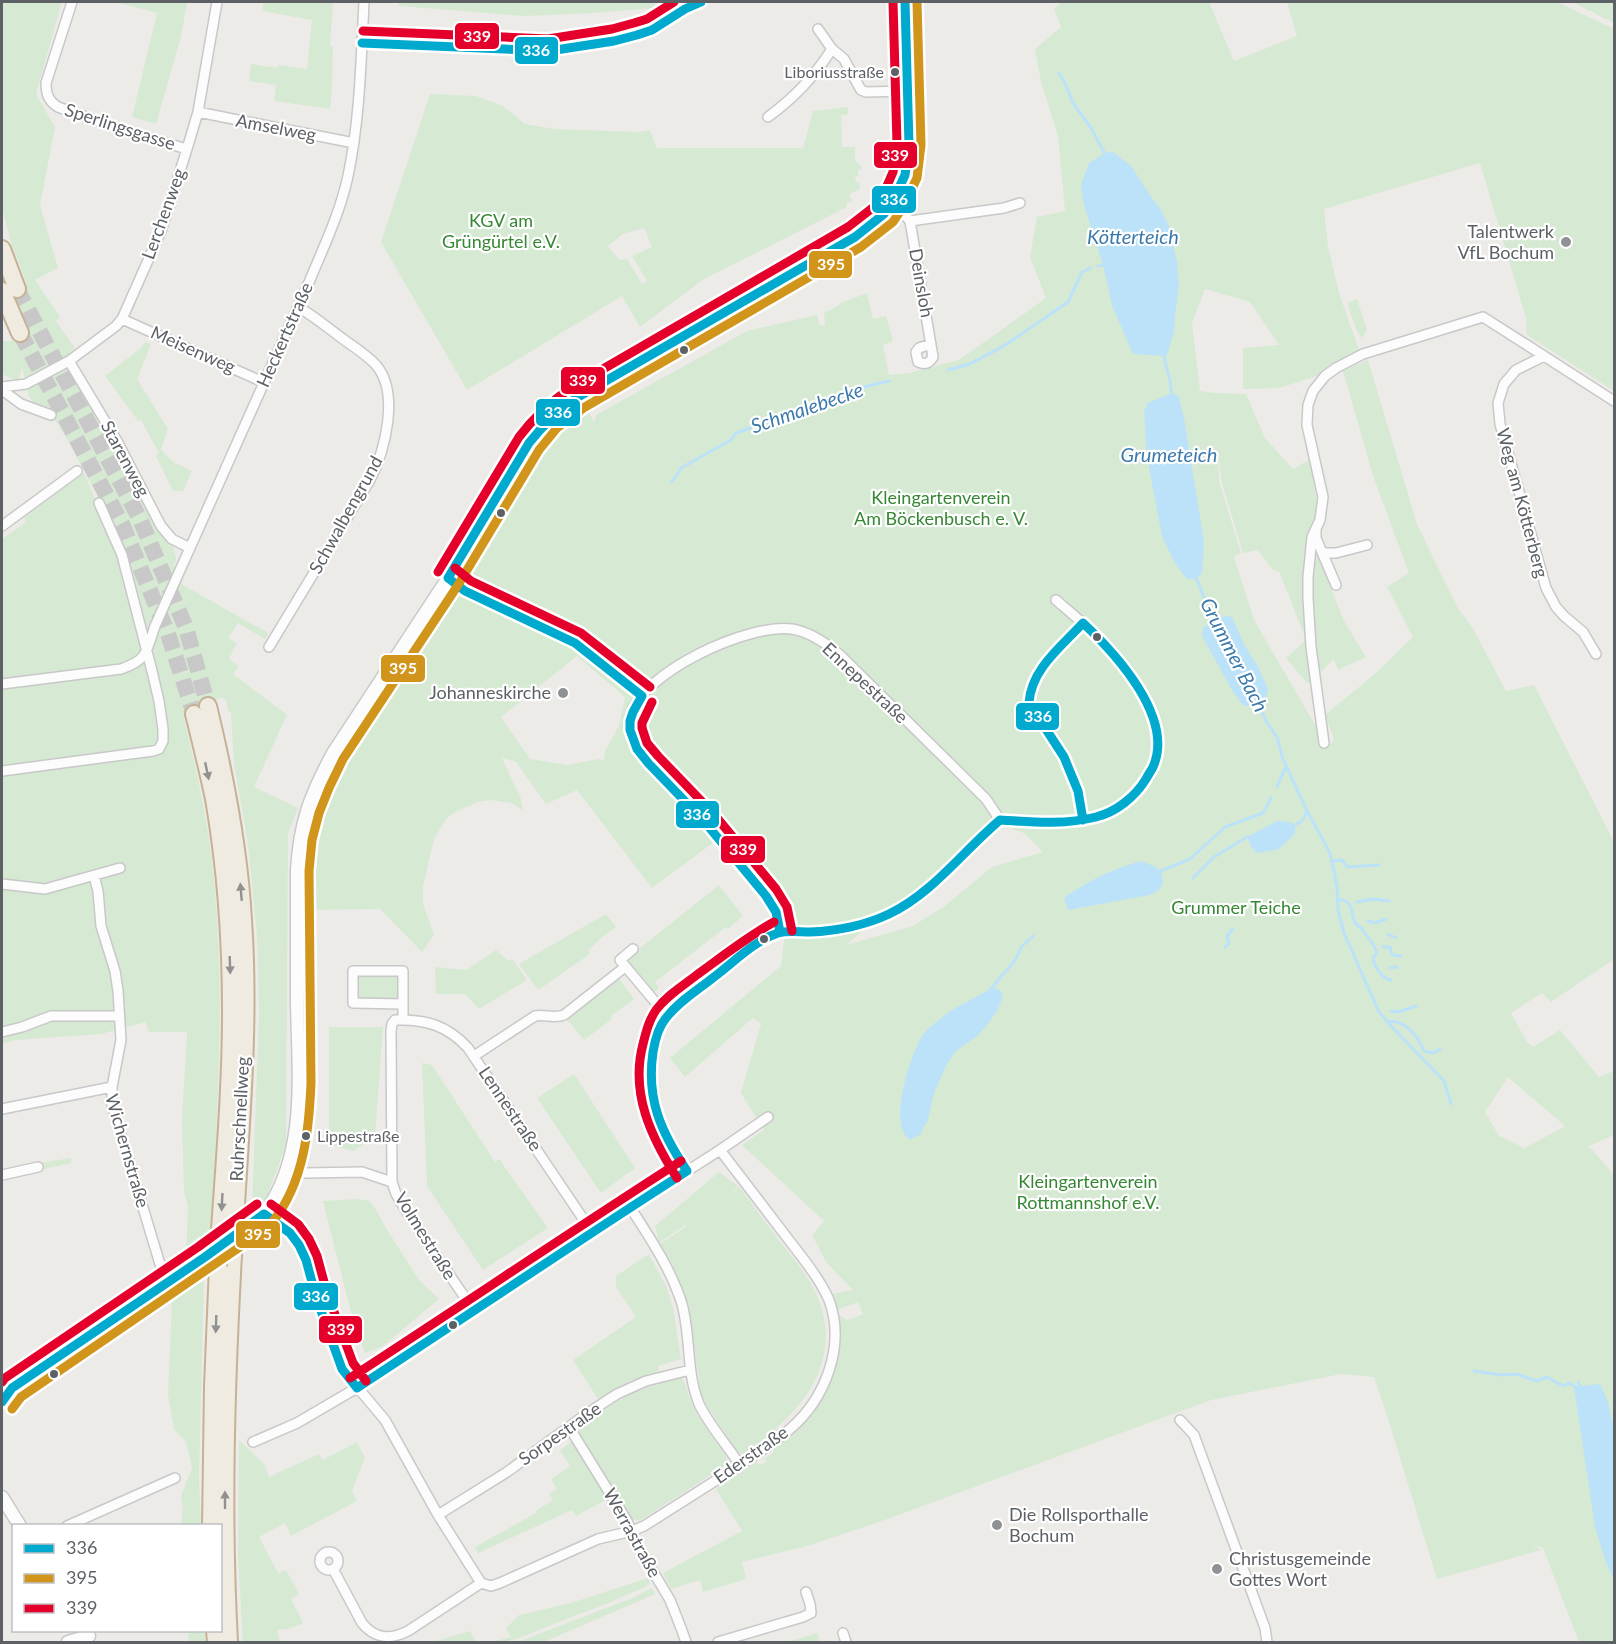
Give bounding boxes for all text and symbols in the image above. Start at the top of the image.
line badge: 339 [454,22,500,50]
text: 339 [463,26,491,45]
line badge: 336 [514,36,559,65]
text: 336 [522,40,550,59]
place label: Liboriusstraße [784,62,884,81]
marker: Liboriusstraße [889,66,901,78]
street label: Sperlingsgasse [62,98,178,154]
street label: Amselweg [234,108,318,146]
line badge: 339 [873,141,918,169]
text: 339 [881,145,909,164]
street label: Lerchenweg [136,165,190,262]
line badge: 336 [871,185,917,214]
text: 336 [880,189,908,208]
park label: KGV am Grüngürtel e.V. [442,209,560,252]
place label: Talentwerk VfL Bochum [1458,220,1555,263]
water label: Kötterteich [1087,224,1179,248]
marker: Talentwerk VfL Bochum [1559,235,1573,249]
street label: Deinsloh [905,247,939,319]
line badge: 395 [808,250,853,279]
text: 395 [817,254,845,273]
street label: Heckertstraße [251,279,317,390]
street label: Meisenweg [148,321,239,378]
unlabelled marker [678,344,690,356]
line badge: 339 [560,366,606,395]
text: 339 [569,370,597,389]
water label: Schmalebecke [747,377,866,438]
line badge: 336 [535,398,581,427]
text: 336 [544,402,572,421]
street label: Starenweg [97,417,155,500]
street label: Weg am Kötterberg [1492,425,1554,580]
water label: Grumeteich [1121,442,1217,466]
street label: Schwalbengrund [304,452,387,577]
park label: Kleingartenverein Am Böckenbusch e. V. [854,486,1028,529]
unlabelled marker [495,507,507,519]
water label: Grummer Bach [1196,593,1274,716]
unlabelled marker [1091,631,1103,643]
street label: Ennepestraße [818,637,913,727]
line badge: 395 [380,654,426,683]
text: 395 [389,658,417,677]
place label: Johanneskirche [429,681,551,703]
marker: Johanneskirche [556,686,570,700]
line badge: 336 [1015,702,1060,731]
text: 336 [1024,706,1052,725]
one-way arrow [203,762,213,781]
line badge: 336 [675,800,720,829]
text: 336 [683,804,711,823]
line badge: 339 [720,835,766,864]
text: 339 [729,839,757,858]
one-way arrow [236,882,246,901]
park label: Grummer Teiche [1171,896,1301,918]
unlabelled marker [758,933,770,945]
one-way arrow [225,955,234,974]
street label: Ruhrschnellweg [225,1056,253,1182]
street label: Lennestraße [475,1062,547,1155]
street label: Wichernstraße [101,1091,155,1210]
place label: Lippestraße [317,1126,399,1145]
marker: Lippestraße [300,1130,312,1142]
park label: Kleingartenverein Rottmannshof e.V. [1017,1170,1159,1213]
street label: Volmestraße [390,1188,461,1283]
one-way arrow [217,1192,227,1211]
line badge: 395 [235,1220,281,1249]
text: 395 [244,1224,272,1243]
line badge: 336 [293,1282,339,1311]
text: 336 [302,1286,330,1305]
one-way arrow [211,1315,220,1334]
line badge: 339 [318,1315,363,1344]
text: 339 [327,1319,355,1338]
unlabelled marker [447,1319,459,1331]
unlabelled marker [48,1368,60,1380]
street label: Sorpestraße [514,1397,605,1470]
street label: Ederstraße [709,1421,792,1488]
street label: Werrastraße [599,1484,666,1581]
one-way arrow [220,1491,230,1510]
place label: Die Rollsporthalle Bochum [1009,1503,1148,1546]
marker: Die Rollsporthalle Bochum [990,1518,1004,1532]
legend [12,1524,222,1632]
text: 336 [66,1536,97,1558]
place label: Christusgemeinde Gottes Wort [1229,1547,1371,1590]
marker: Christusgemeinde Gottes Wort [1210,1562,1224,1576]
text: 395 [66,1566,97,1588]
text: 339 [66,1596,97,1618]

